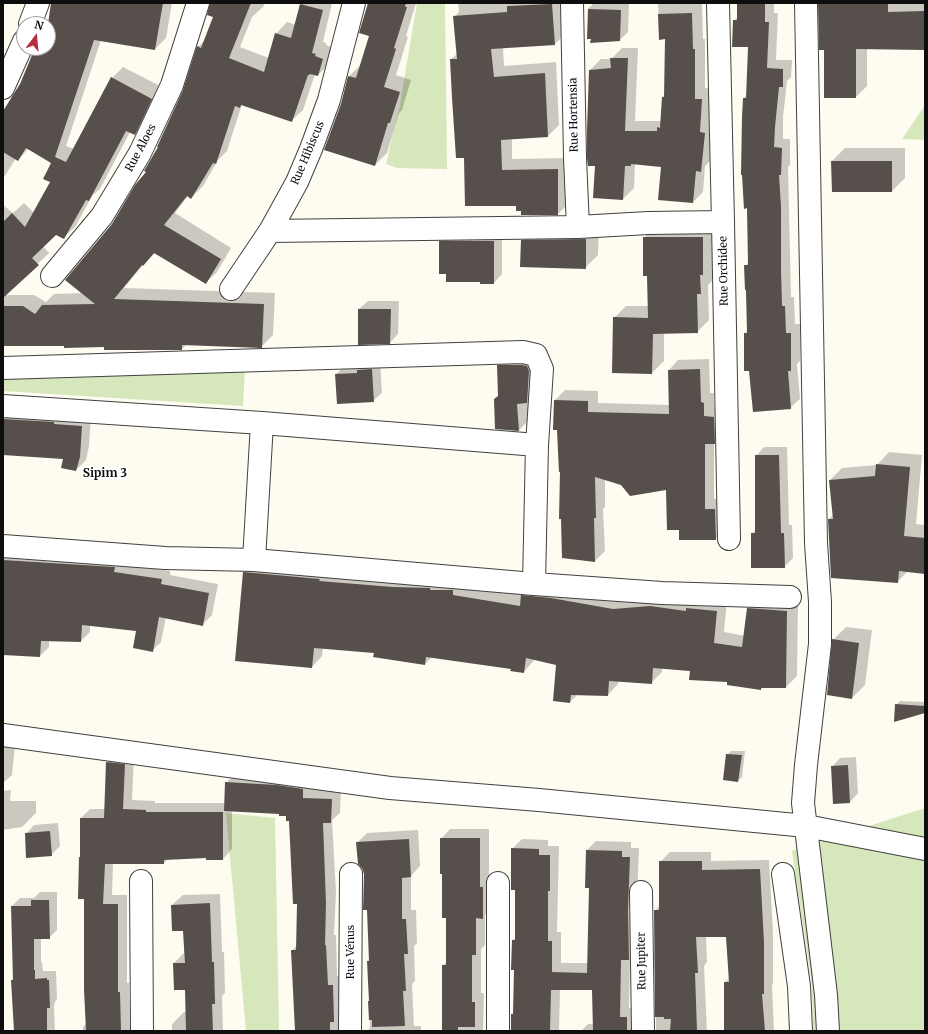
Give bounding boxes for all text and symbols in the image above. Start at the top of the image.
north arrow [16,16,56,56]
text: N [33,17,45,33]
street label: Rue Hortensia [567,78,581,152]
street label: Rue Hibiscus [289,119,327,187]
street label: Rue Aloes [123,122,159,174]
street label: Rue Orchidee [717,236,731,306]
district label: Sipim 3 [83,467,127,481]
street label: Rue Vénus [344,925,358,979]
street label: Rue Jupiter [635,932,649,990]

